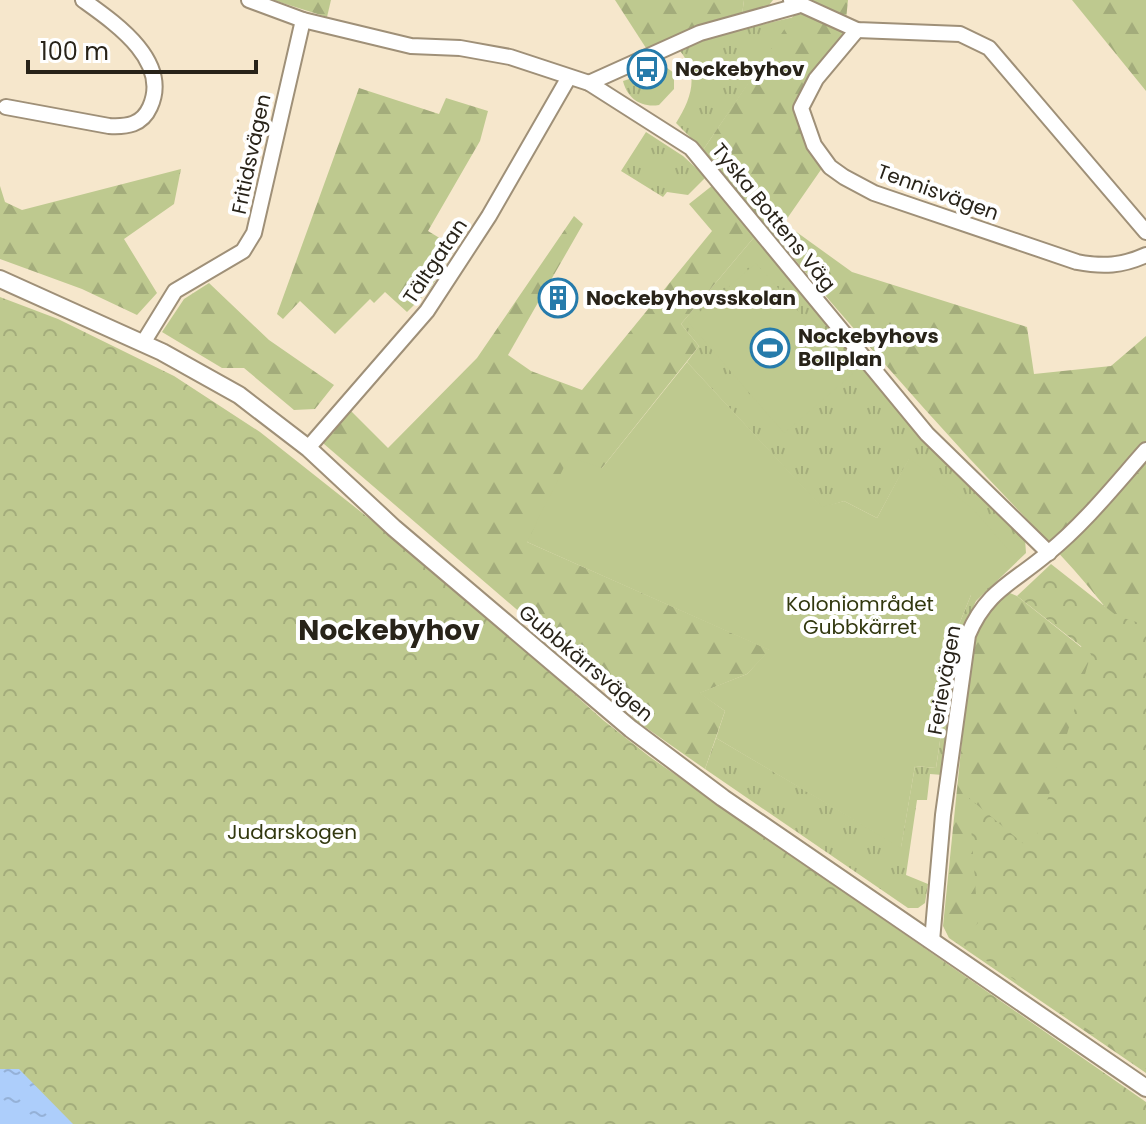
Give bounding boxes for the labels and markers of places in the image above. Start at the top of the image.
bus stop icon: Nockebyhov [626,48,668,90]
place label: Nockebyhov [675,55,805,83]
building icon: Nockebyhovsskolan [537,277,579,319]
place label: Nockebyhovsskolan [586,284,796,312]
place label: Nockebyhovs Bollplan [798,322,939,373]
sports icon: Nockebyhovs Bollplan [749,327,791,369]

